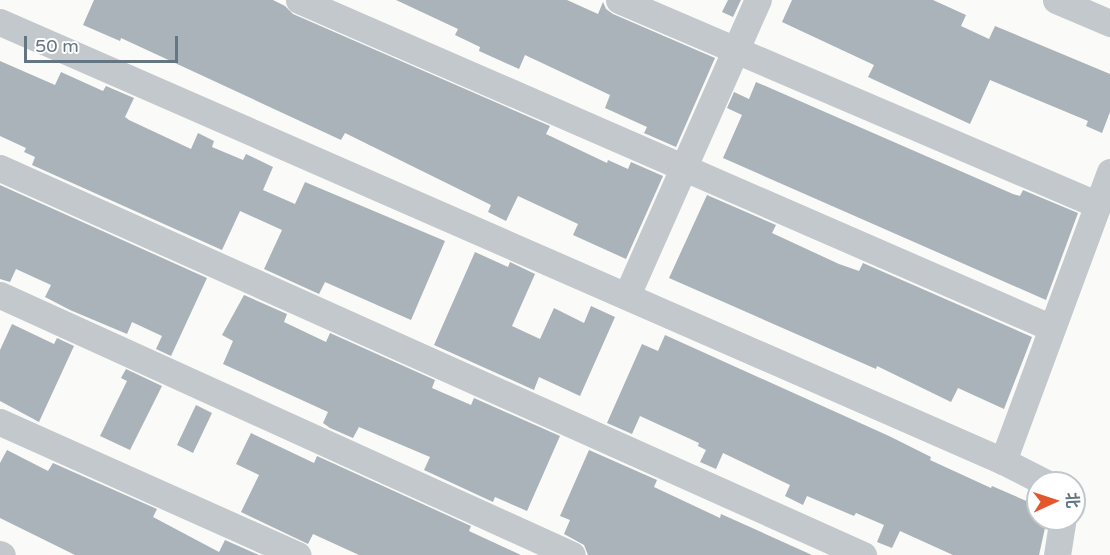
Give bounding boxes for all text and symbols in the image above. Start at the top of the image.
scale bar [27,24,182,62]
text: 50 m [35,35,79,57]
north arrow [1026,471,1086,531]
text: 北 [1062,492,1082,509]

